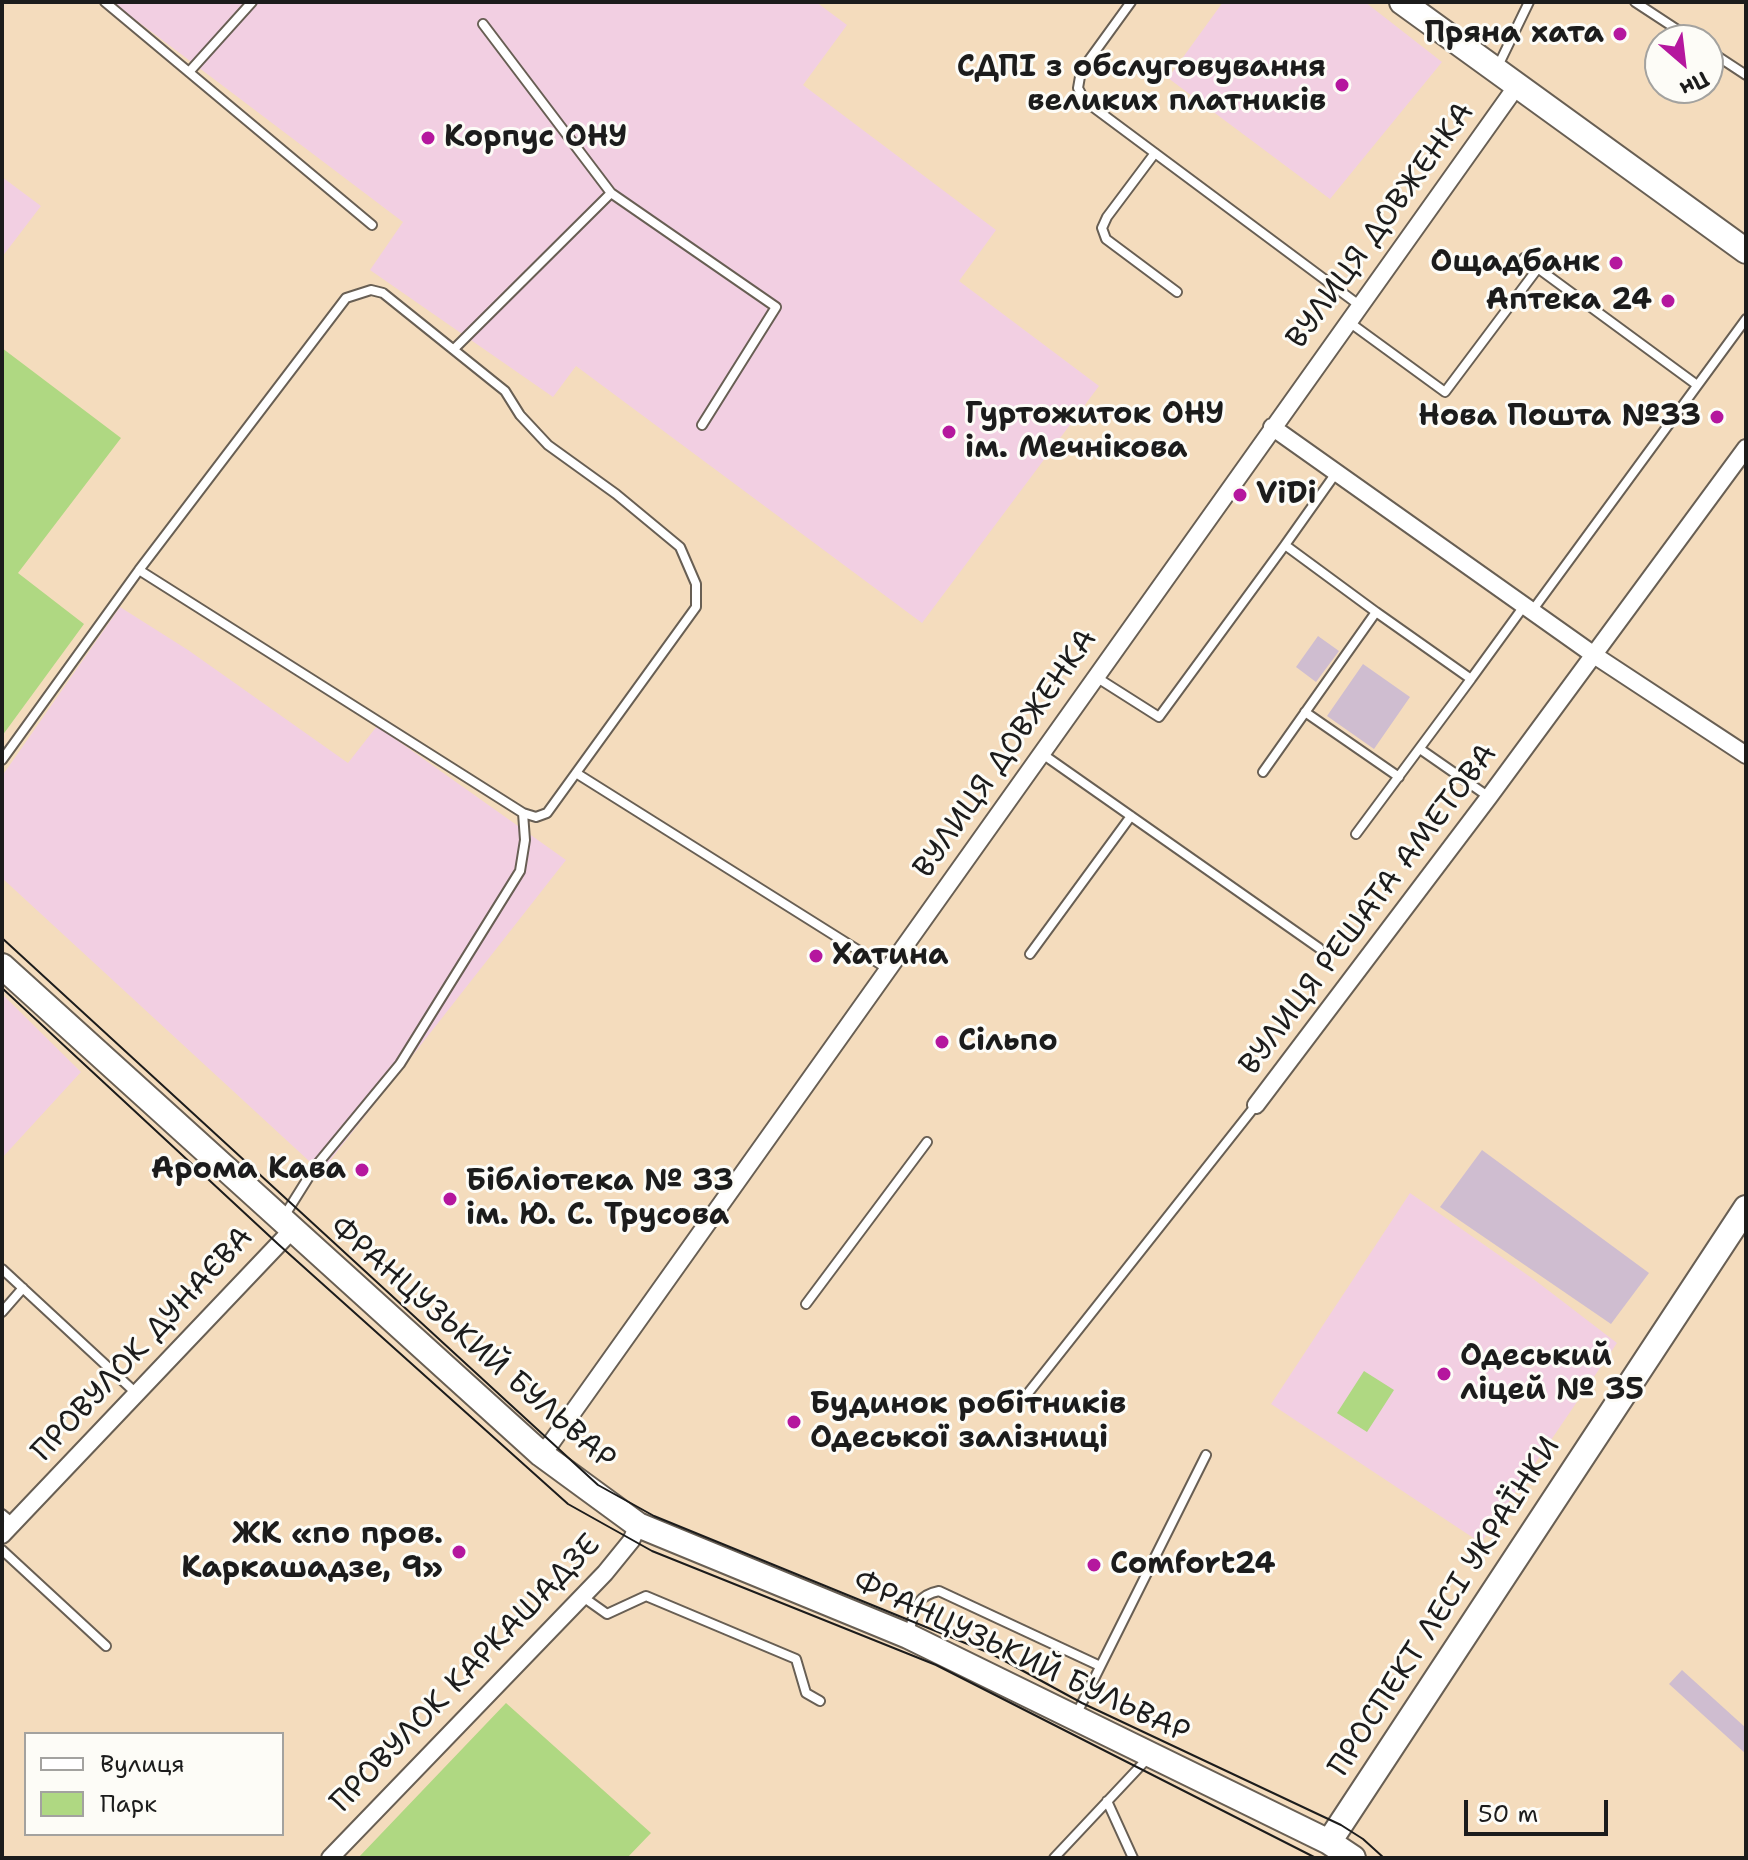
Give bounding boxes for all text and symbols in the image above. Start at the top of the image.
place label: Пряна хата [1425,16,1604,52]
north arrow [1644,24,1724,104]
marker: Пряна хата [1611,25,1629,43]
place label: СДПІ з обслуговування великих платників [957,50,1326,120]
text: Пн [1675,64,1714,103]
marker: СДПІ з обслуговування великих платників [1333,76,1351,94]
street label: ВУЛИЦЯ ДОВЖЕНКА [1280,96,1482,356]
place label: Корпус ОНУ [444,120,627,156]
marker: Корпус ОНУ [419,129,437,147]
place label: Ощадбанк [1430,245,1600,281]
marker: Ощадбанк [1607,254,1625,272]
place label: Аптека 24 [1486,283,1652,319]
marker: Аптека 24 [1659,292,1677,310]
place label: Гуртожиток ОНУ ім. Мечнікова [965,397,1224,468]
place label: Нова Пошта №33 [1418,399,1701,435]
marker: Нова Пошта №33 [1708,408,1726,426]
marker: Гуртожиток ОНУ ім. Мечнікова [940,423,958,441]
place label: ViDi [1256,477,1317,513]
marker: ViDi [1231,486,1249,504]
street label: ВУЛИЦЯ ДОВЖЕНКА [907,623,1105,885]
street label: ВУЛИЦЯ РЕШАТА АМЕТОВА [1233,737,1505,1083]
place label: Хатина [832,938,949,974]
marker: Хатина [807,947,825,965]
place label: Сільпо [958,1024,1058,1060]
marker: Сільпо [933,1033,951,1051]
place label: Арома Кава [151,1152,346,1188]
marker: Арома Кава [353,1161,371,1179]
place label: Бібліотека № 33 ім. Ю. С. Трусова [466,1164,734,1234]
marker: Бібліотека № 33 ім. Ю. С. Трусова [441,1190,459,1208]
street label: ФРАНЦУЗЬКИЙ БУЛЬВАР [322,1210,622,1478]
street label: ПРОВУЛОК ДУНАЄВА [25,1220,261,1470]
place label: Одеський ліцей № 35 [1460,1339,1644,1410]
marker: Одеський ліцей № 35 [1435,1365,1453,1383]
place label: Будинок робітників Одеської залізниці [810,1387,1126,1458]
marker: Будинок робітників Одеської залізниці [785,1413,803,1431]
street label: ПРОСПЕКТ ЛЕСІ УКРАЇНКИ [1322,1430,1568,1784]
place label: ЖК «по пров. Каркашадзе, 9» [181,1517,443,1588]
street label: ПРОВУЛОК КАРКАШАДЗЕ [324,1528,608,1820]
marker: ЖК «по пров. Каркашадзе, 9» [450,1543,468,1561]
place label: Comfort24 [1110,1547,1276,1583]
marker: Comfort24 [1085,1556,1103,1574]
street label: ФРАНЦУЗЬКИЙ БУЛЬВАР [847,1564,1195,1752]
legend [24,1732,284,1836]
text: Вулиця [100,1748,185,1780]
scale bar [1468,1784,1612,1834]
text: Парк [100,1788,157,1820]
text: 50 m [1478,1798,1538,1830]

